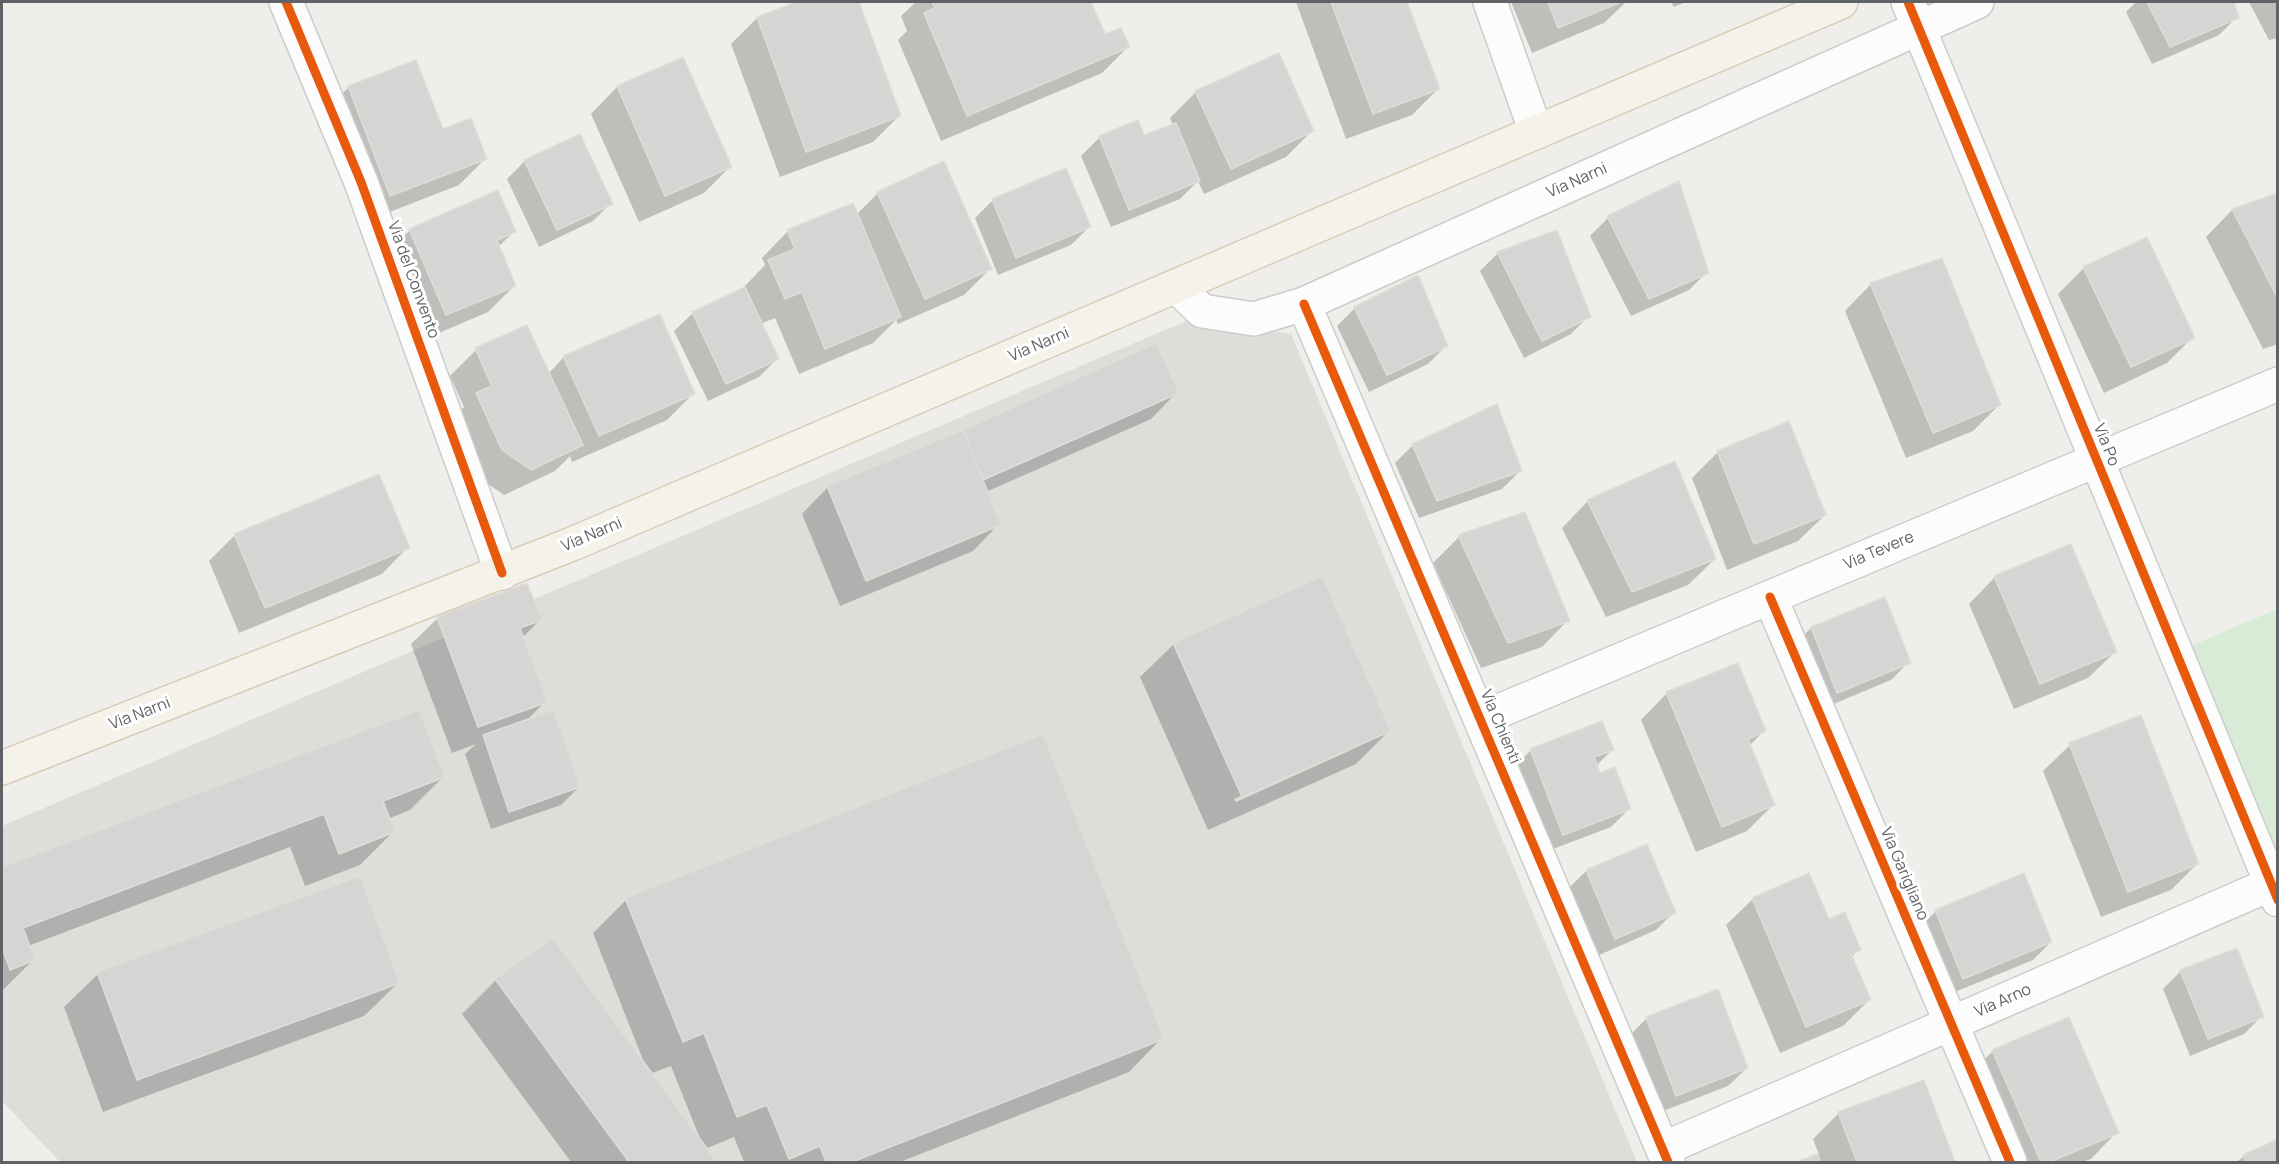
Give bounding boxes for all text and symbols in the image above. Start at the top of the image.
street label: Via Narni [1544,159,1610,203]
street label: Via del Convento [383,219,443,341]
street label: Via Narni [1006,324,1072,366]
street label: Via Po [2089,421,2123,469]
street label: Via Narni [559,514,625,556]
street label: Via Tevere [1841,528,1917,574]
street label: Via Chienti [1476,687,1524,767]
street label: Via Narni [107,694,173,734]
street label: Via Garigliano [1876,824,1932,924]
street label: Via Arno [1972,980,2034,1022]

